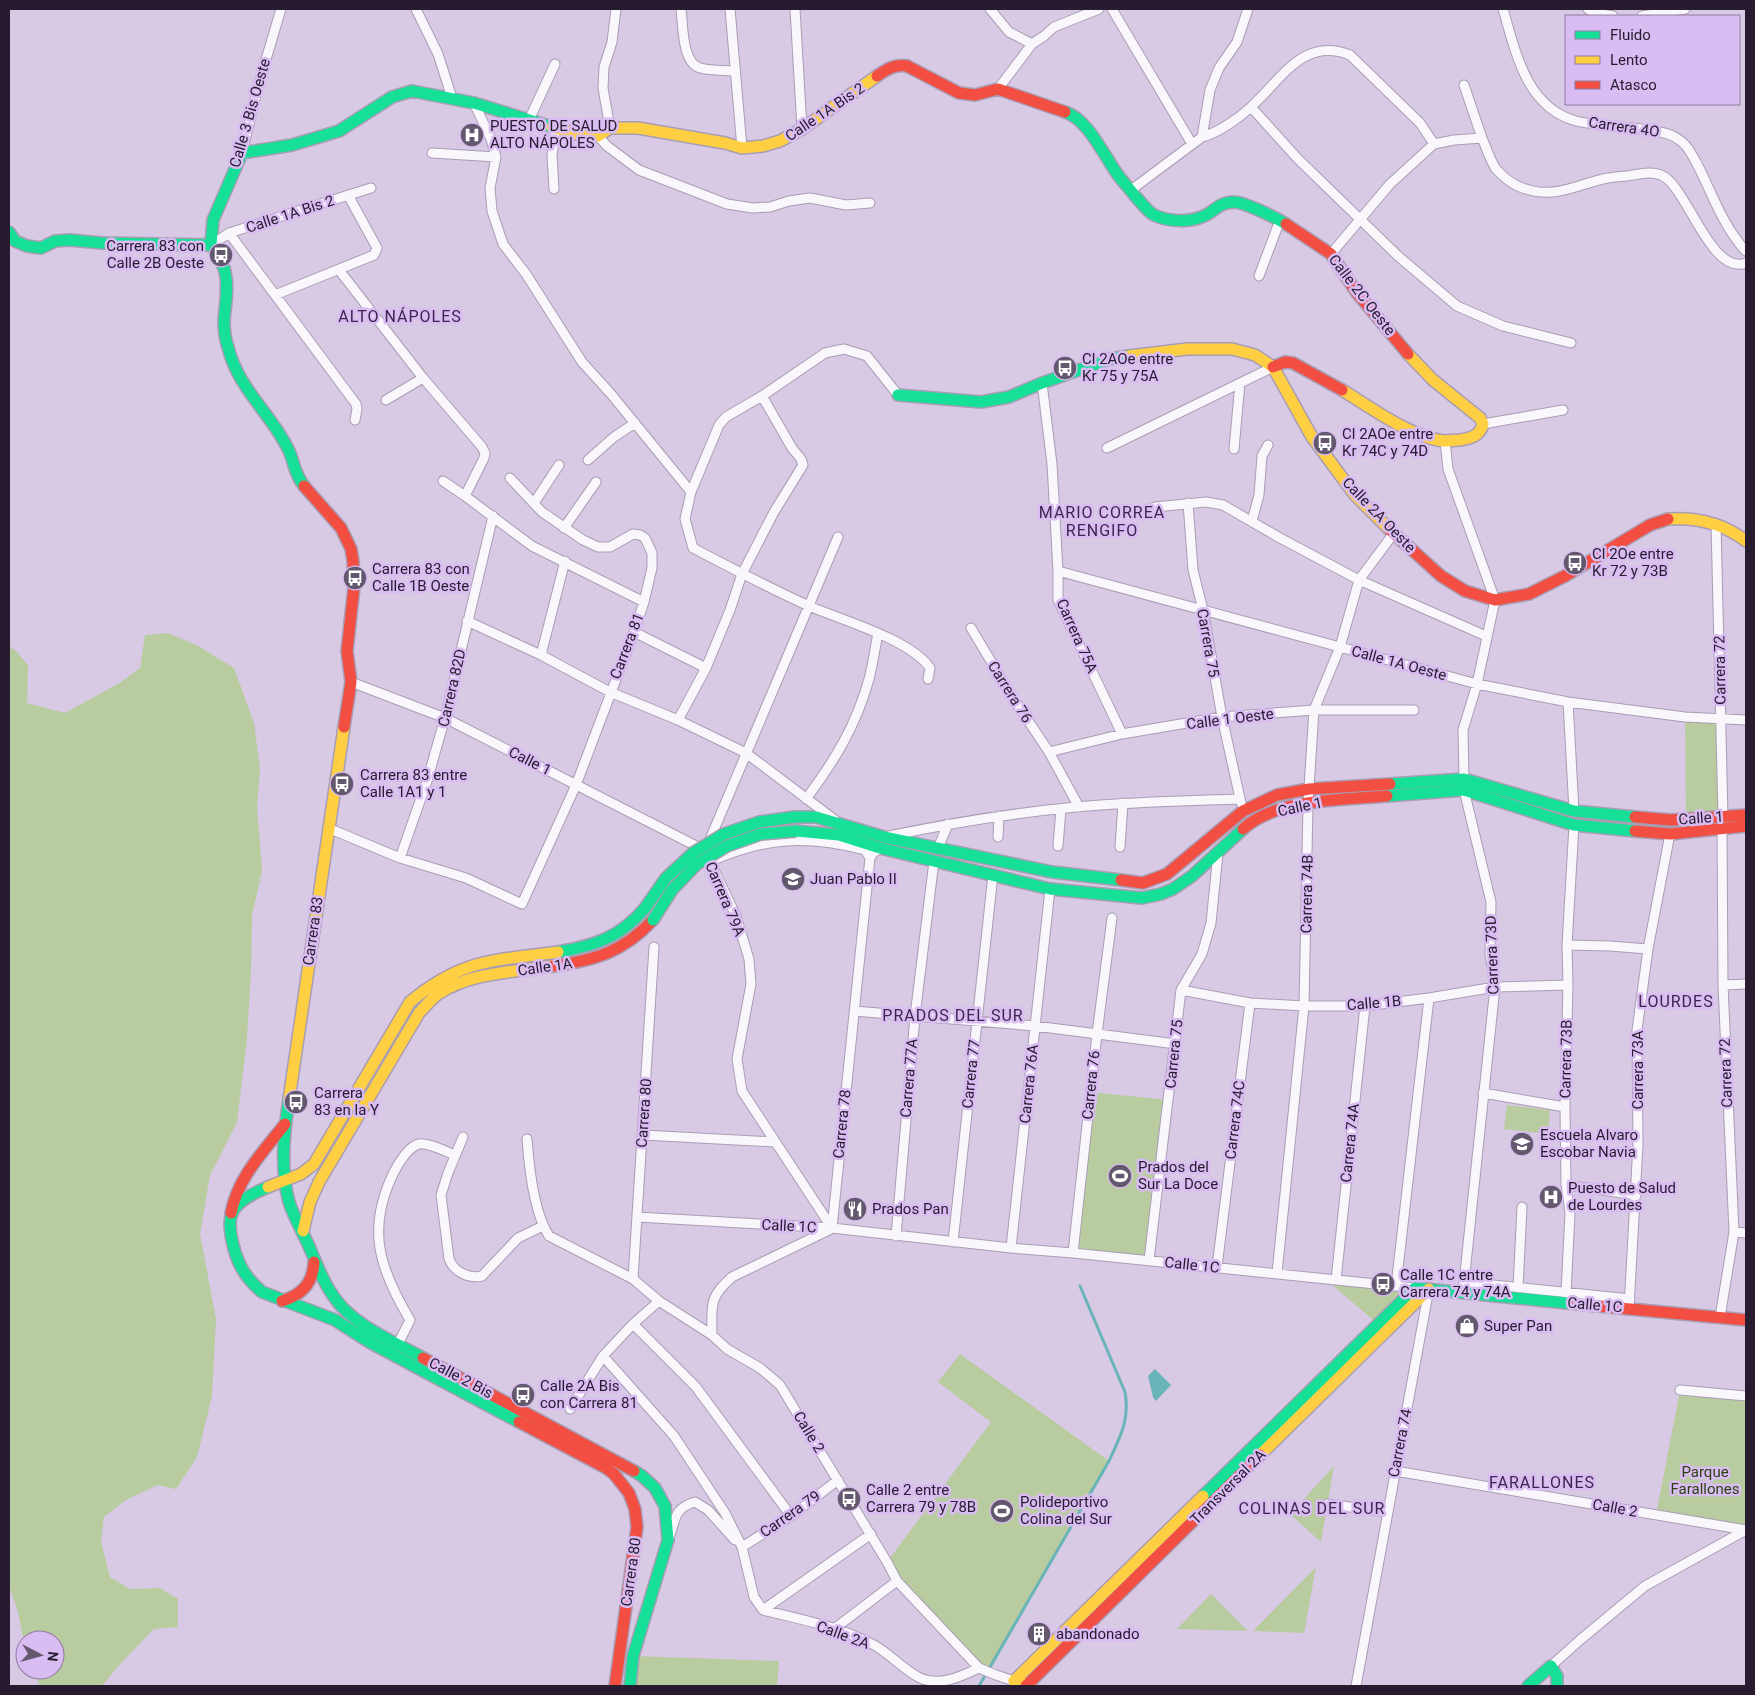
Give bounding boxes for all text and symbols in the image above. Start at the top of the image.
legend [1565,15,1740,105]
text: Fluido [1610,26,1651,44]
text: Lento [1610,51,1648,69]
street label: Calle 3 Bis Oeste [226,56,274,169]
text: Atasco [1610,76,1657,94]
street label: Calle 1A Bis 2 [782,79,868,145]
street label: Carrera 4O [1587,113,1661,141]
place label: PUESTO DE SALUD ALTO NÁPOLES [490,117,617,152]
hospital icon: PUESTO DE SALUD ALTO NÁPOLES [459,122,485,148]
street label: Calle 1A Bis 2 [244,191,336,237]
place label: Carrera 83 con Calle 2B Oeste [106,237,204,272]
bus stop icon: Carrera 83 con Calle 2B Oeste [208,242,234,268]
street label: Calle 2C Oeste [1325,251,1399,339]
district label: ALTO NÁPOLES [338,307,462,326]
place label: Cl 2AOe entre Kr 75 y 75A [1082,350,1173,385]
bus stop icon: Cl 2AOe entre Kr 75 y 75A [1052,355,1078,381]
place label: Cl 2AOe entre Kr 74C y 74D [1342,425,1433,460]
bus stop icon: Cl 2AOe entre Kr 74C y 74D [1312,430,1338,456]
street label: Calle 2A Oeste [1339,474,1419,556]
district label: MARIO CORREA RENGIFO [1039,503,1165,540]
place label: Cl 2Oe entre Kr 72 y 73B [1592,545,1674,580]
bus stop icon: Cl 2Oe entre Kr 72 y 73B [1562,550,1588,576]
place label: Carrera 83 con Calle 1B Oeste [372,560,470,595]
bus stop icon: Carrera 83 con Calle 1B Oeste [342,565,368,591]
street label: Carrera 75A [1053,596,1101,676]
street label: Carrera 75 [1193,607,1223,679]
street label: Carrera 81 [606,610,648,682]
street label: Carrera 72 [1710,635,1730,705]
street label: Calle 1A Oeste [1349,642,1449,684]
street label: Carrera 82D [434,647,470,729]
street label: Carrera 76 [984,658,1036,726]
street label: Calle 1 Oeste [1185,705,1275,733]
street label: Calle 1 [506,743,554,779]
place label: Carrera 83 entre Calle 1A1 y 1 [360,766,467,801]
bus stop icon: Carrera 83 entre Calle 1A1 y 1 [329,771,355,797]
street label: Calle 1 [1276,793,1324,821]
street label: Calle 1 [1678,807,1724,829]
street label: Carrera 74B [1297,854,1317,934]
street label: Carrera 79A [701,859,749,939]
school or university icon: Juan Pablo II [780,866,806,892]
place label: Juan Pablo II [810,870,897,888]
street label: Carrera 83 [299,895,327,967]
street label: Carrera 73D [1482,915,1502,995]
street label: Calle 1A [516,954,574,980]
street label: Calle 1B [1346,992,1402,1014]
district label: LOURDES [1638,992,1714,1011]
district label: PRADOS DEL SUR [882,1006,1024,1025]
street label: Carrera 75 [1161,1019,1187,1089]
street label: Carrera 73B [1556,1019,1576,1099]
street label: Carrera 73A [1629,1030,1647,1110]
street label: Carrera 77A [897,1038,921,1118]
street label: Carrera 72 [1716,1038,1736,1108]
street label: Carrera 77 [958,1039,984,1109]
street label: Carrera 76A [1016,1043,1042,1124]
street label: Carrera 76 [1078,1050,1104,1120]
street label: Carrera 80 [633,1078,655,1148]
street label: Carrera 74C [1221,1079,1249,1160]
place label: Carrera 83 en la Y [314,1084,379,1119]
bus stop icon: Carrera 83 en la Y [283,1089,309,1115]
street label: Carrera 78 [829,1089,855,1159]
street label: Carrera 74A [1337,1102,1363,1183]
place label: Escuela Alvaro Escobar Navia [1540,1126,1638,1161]
school or university icon: Escuela Alvaro Escobar Navia [1509,1131,1535,1157]
place label: Prados del Sur La Doce [1138,1158,1218,1193]
sports icon: Prados del Sur La Doce [1107,1163,1133,1189]
place label: Puesto de Salud de Lourdes [1568,1179,1676,1214]
hospital icon: Puesto de Salud de Lourdes [1538,1184,1564,1210]
restaurant icon: Prados Pan [842,1196,868,1222]
place label: Prados Pan [872,1200,949,1218]
street label: Calle 1C [761,1216,817,1236]
street label: Calle 1C [1164,1253,1221,1277]
place label: Calle 1C entre Carrera 74 y 74A [1400,1266,1511,1301]
bus stop icon: Calle 1C entre Carrera 74 y 74A [1370,1271,1396,1297]
street label: Calle 1C [1567,1294,1623,1316]
shop icon: Super Pan [1454,1313,1480,1339]
place label: Super Pan [1484,1317,1552,1335]
street label: Calle 2 Bis [426,1354,496,1402]
place label: Calle 2A Bis con Carrera 81 [540,1377,638,1412]
bus stop icon: Calle 2A Bis con Carrera 81 [510,1382,536,1408]
street label: Carrera 74 [1385,1407,1416,1479]
street label: Calle 2 [790,1408,828,1456]
street label: Transversal 2A [1187,1445,1270,1528]
park label: Parque Farallones [1671,1463,1739,1498]
district label: FARALLONES [1489,1473,1595,1492]
place label: Calle 2 entre Carrera 79 y 78B [866,1481,976,1516]
bus stop icon: Calle 2 entre Carrera 79 y 78B [836,1486,862,1512]
street label: Carrera 79 [756,1487,824,1541]
place label: Polideportivo Colina del Sur [1020,1493,1112,1528]
street label: Calle 2 [1591,1495,1639,1521]
sports icon: Polideportivo Colina del Sur [989,1498,1015,1524]
district label: COLINAS DEL SUR [1239,1499,1385,1518]
street label: Carrera 80 [617,1536,645,1608]
street label: Calle 2A [814,1617,872,1653]
building icon: abandonado [1026,1621,1052,1647]
place label: abandonado [1056,1625,1140,1643]
north arrow [15,1630,65,1680]
text: N [44,1651,61,1662]

